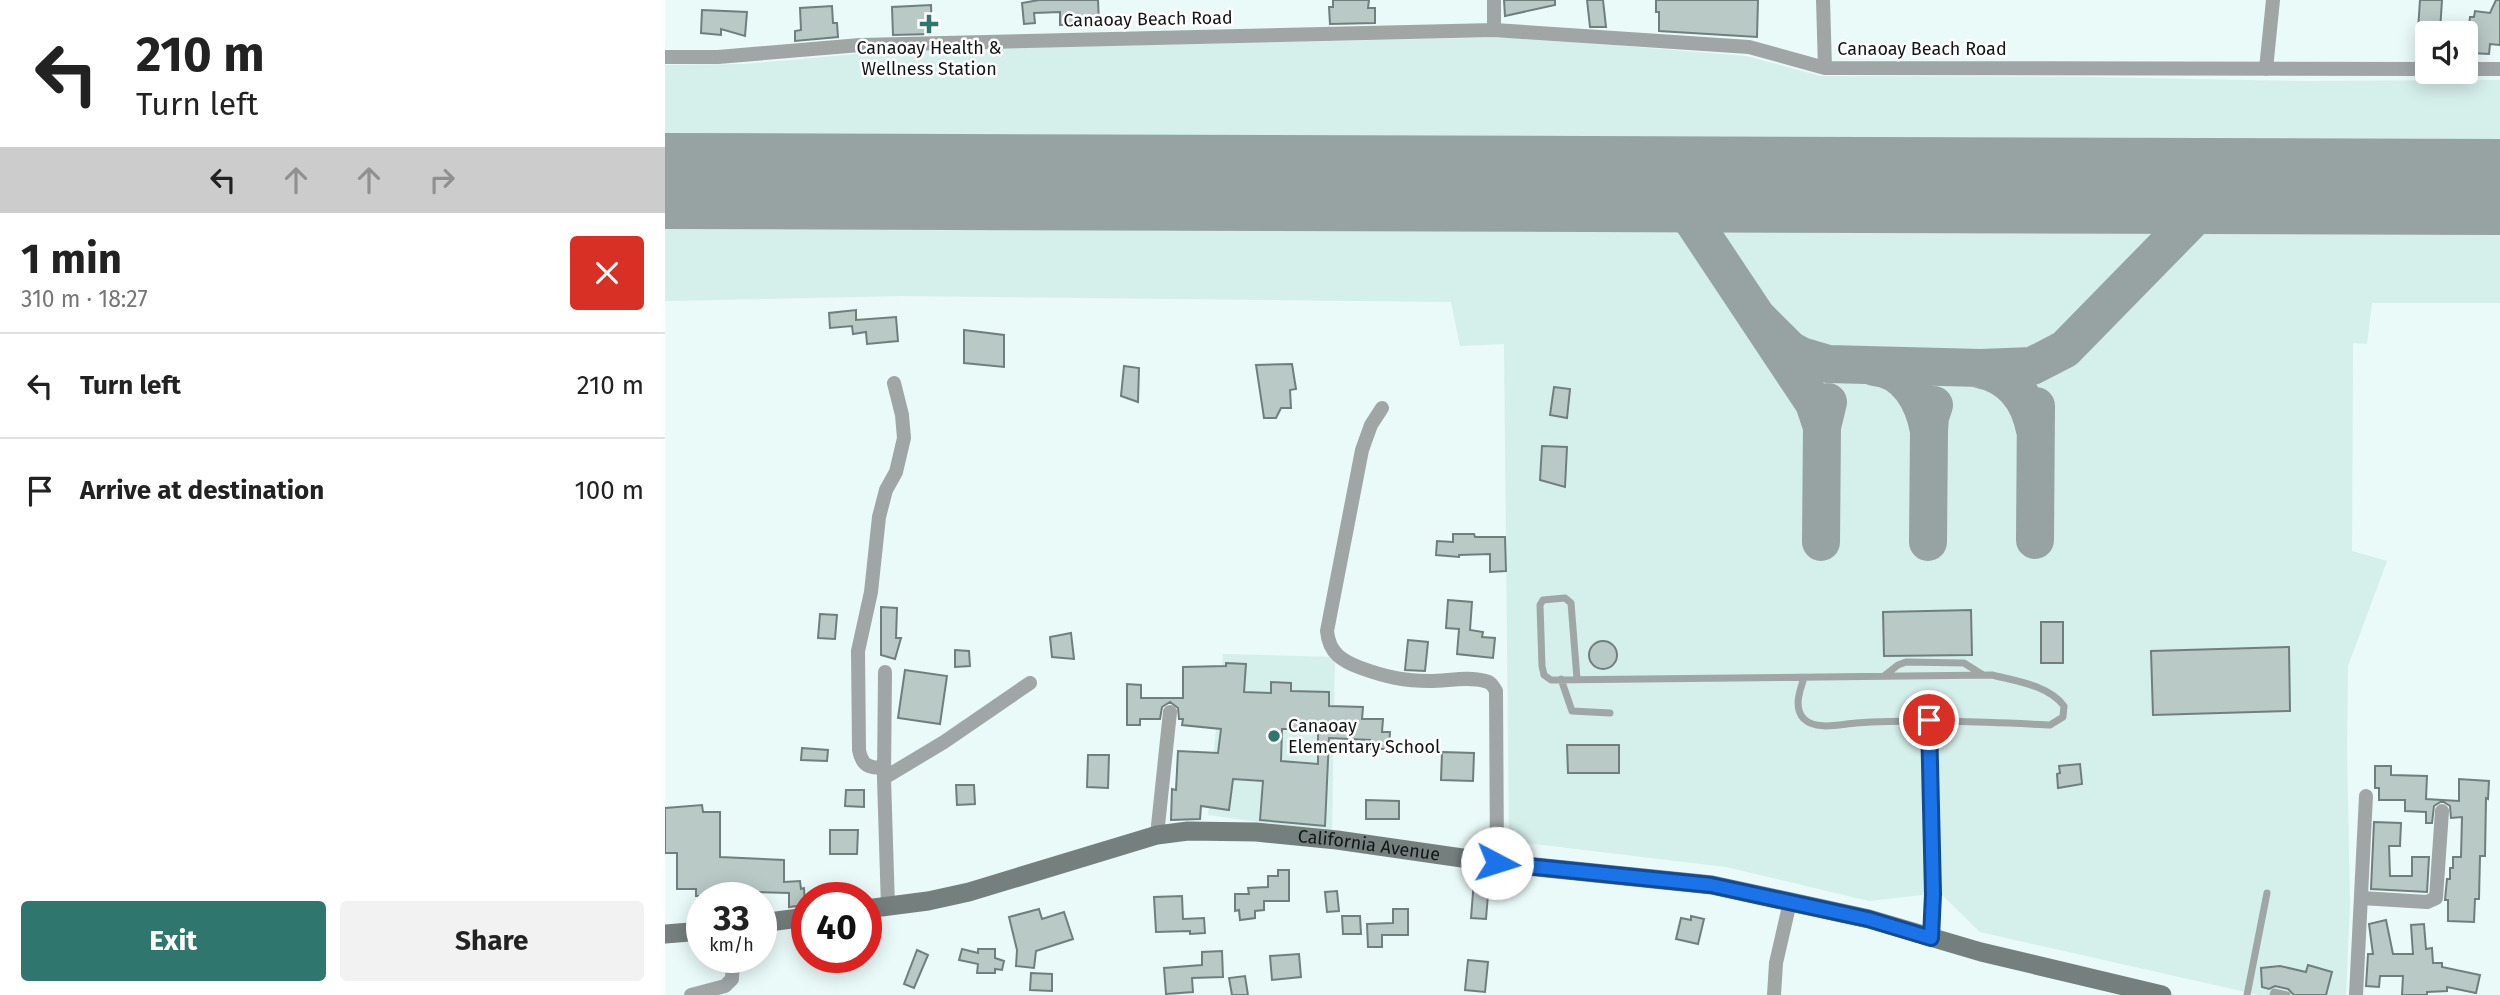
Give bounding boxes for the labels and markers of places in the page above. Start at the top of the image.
marker: Canaoay Health & Wellness Station [919,14,939,34]
place label: Canaoay Health & Wellness Station [856,37,1002,80]
pin [1899,690,1959,750]
place label: Canaoay Elementary School [1288,715,1440,758]
marker: Canaoay Elementary School [1266,728,1282,744]

